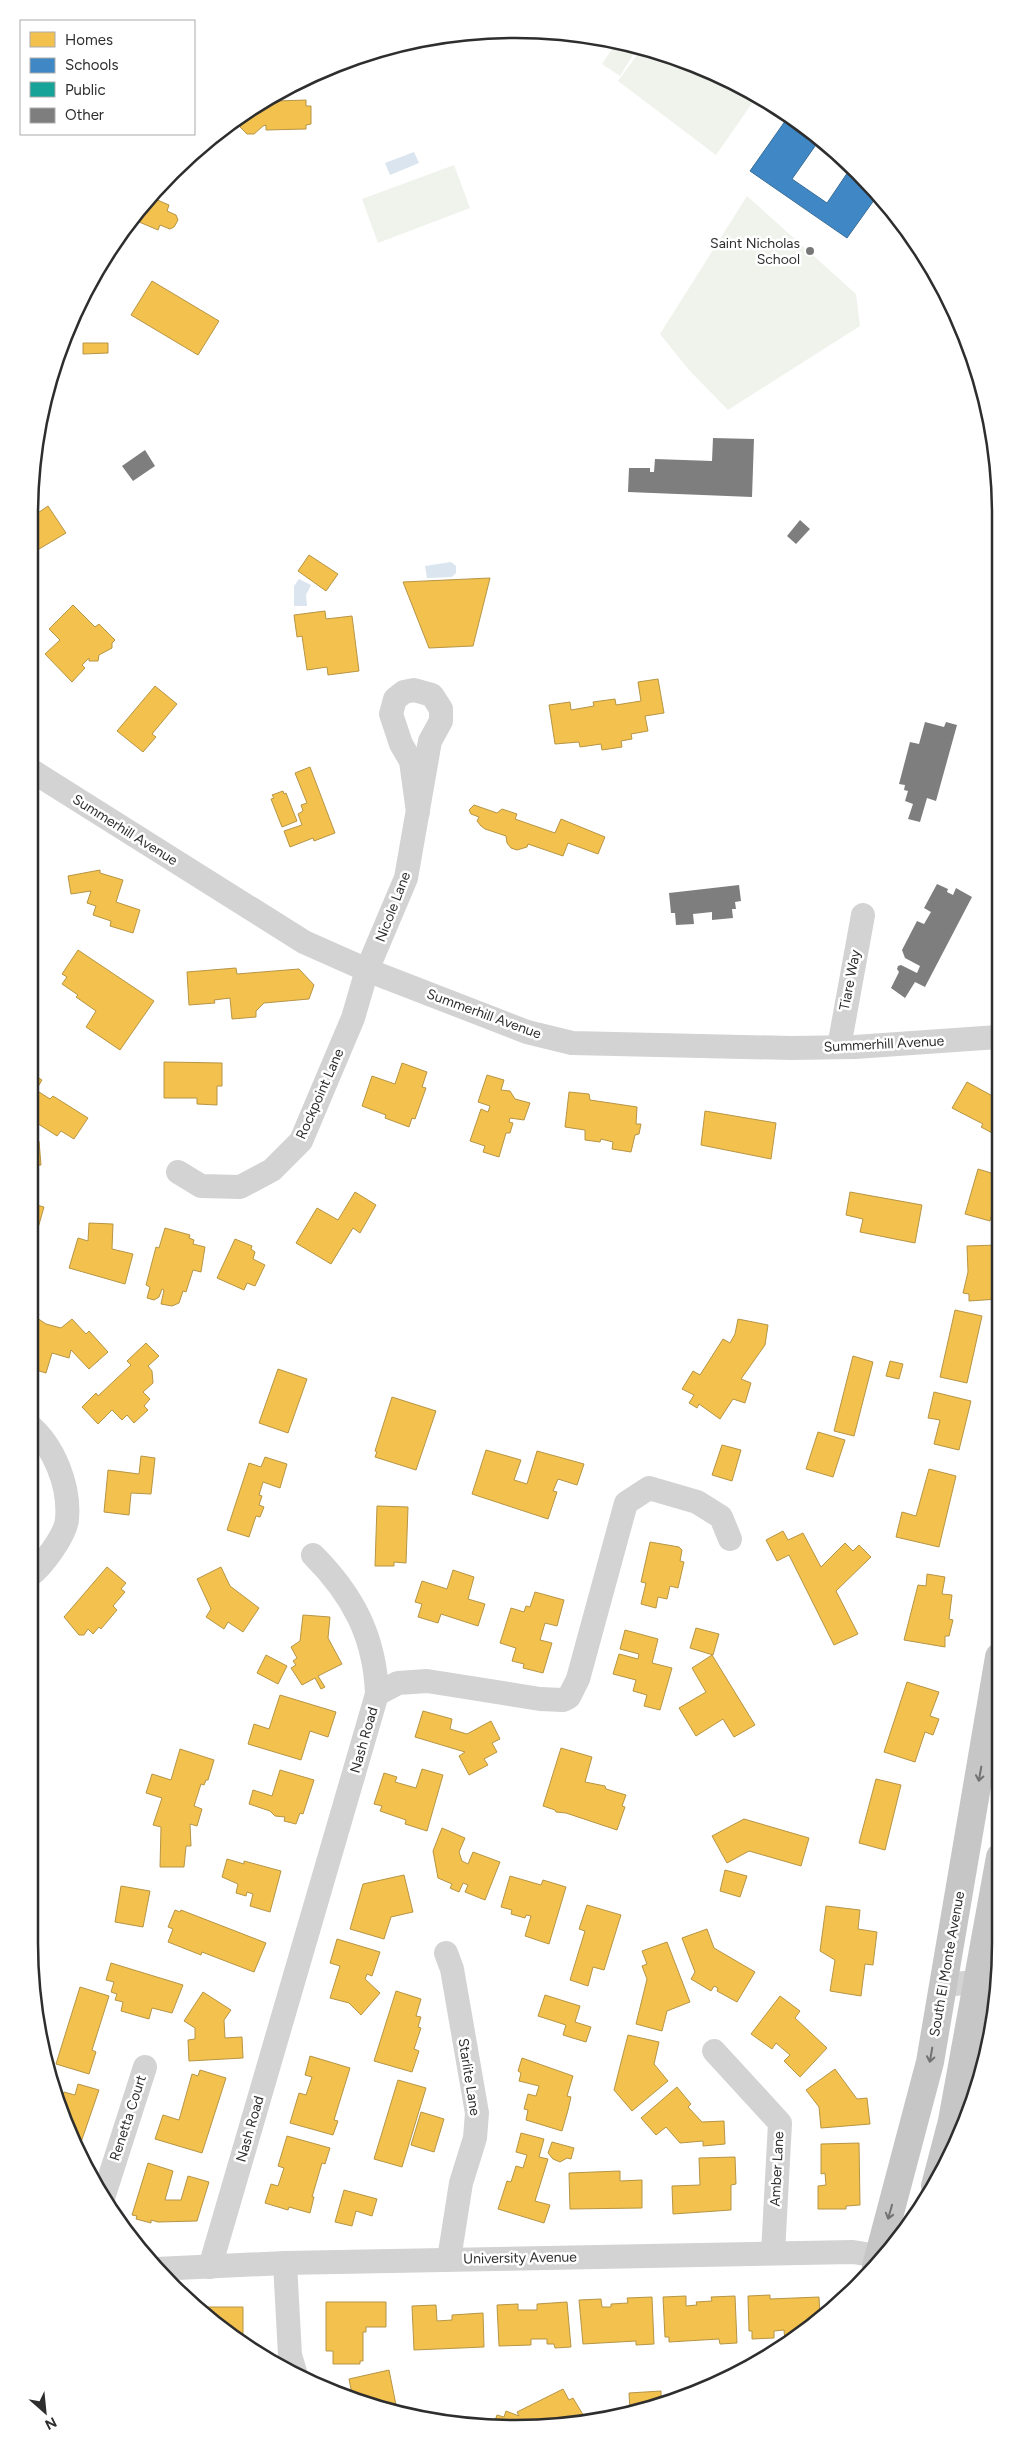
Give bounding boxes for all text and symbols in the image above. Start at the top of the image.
legend [20,20,195,135]
text: Homes [65,31,113,49]
text: Schools [65,56,118,74]
text: Public [65,81,106,99]
text: Other [65,106,104,124]
place label: Saint Nicholas School [710,235,800,268]
marker: Saint Nicholas School [804,245,816,257]
street label: Summerhill Avenue [69,791,181,869]
street label: Nicole Lane [372,869,414,945]
street label: Tiare Way [836,948,864,1012]
street label: Summerhill Avenue [424,985,544,1043]
street label: Summerhill Avenue [823,1032,945,1056]
street label: Rockpoint Lane [292,1046,348,1142]
street label: Nash Road [346,1705,382,1775]
one-way arrow [974,1766,984,1782]
street label: South El Monte Avenue [926,1890,968,2038]
street label: Starlite Lane [454,2037,484,2117]
one-way arrow [926,2046,936,2062]
street label: Renetta Court [106,2073,150,2163]
street label: Nash Road [232,2094,268,2164]
street label: Amber Lane [767,2131,787,2207]
one-way arrow [885,2204,895,2220]
street label: University Avenue [463,2249,577,2267]
north arrow [20,2387,70,2437]
text: N [42,2413,59,2433]

